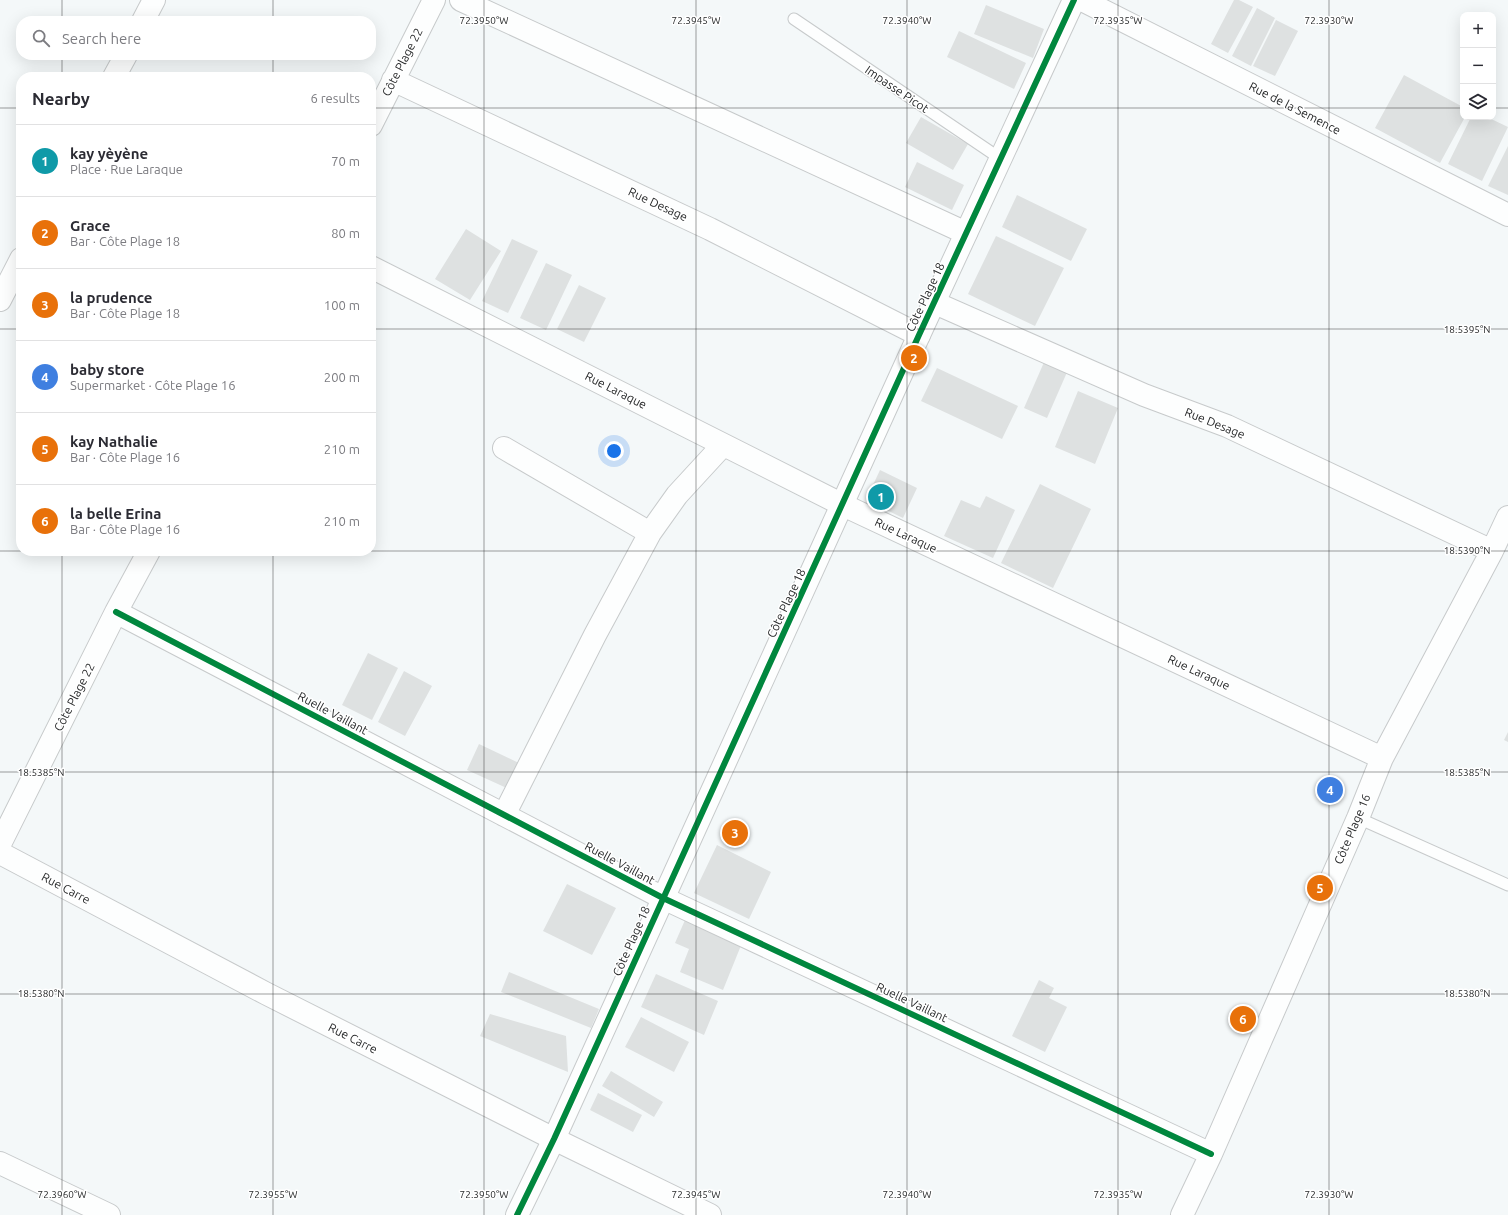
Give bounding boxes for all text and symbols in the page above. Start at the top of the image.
map controls [1460,12,1496,120]
button: + [1460,12,1496,48]
text: 72.3950°W [460,15,508,26]
text: 72.3945°W [672,15,720,26]
text: 72.3940°W [883,15,931,26]
text: 72.3935°W [1094,15,1142,26]
text: 72.3930°W [1305,15,1353,26]
search box [16,16,376,60]
street label: Côte Plage 22 [379,26,425,98]
icon: search [30,27,52,49]
text: Search here [62,30,141,47]
button: − [1460,48,1496,84]
street label: Impasse Picot [863,63,931,115]
street label: Rue de la Semence [1247,79,1343,137]
button: layers [1460,84,1496,120]
text: Nearby [32,89,90,108]
text: 6 results [310,91,360,105]
text: kay yèyène [70,145,148,162]
text: 1 [41,154,49,168]
text: 70 m [331,154,360,168]
text: Place · Rue Laraque [70,162,183,176]
street label: Rue Desage [626,185,690,223]
text: Grace [70,217,110,234]
text: 2 [41,226,49,240]
text: 80 m [331,226,360,240]
text: Bar · Côte Plage 18 [70,234,180,248]
street label: Côte Plage 18 [903,260,947,334]
text: la prudence [70,289,152,306]
text: 3 [41,298,49,312]
text: 100 m [324,298,360,312]
text: Bar · Côte Plage 18 [70,306,180,320]
text: 18.5395°N [1444,324,1490,335]
pin: 2 [901,343,927,373]
text: baby store [70,361,145,378]
street label: Rue Laraque [583,369,649,411]
text: 4 [41,370,49,384]
text: 200 m [324,370,360,384]
text: Supermarket · Côte Plage 16 [70,378,236,392]
street label: Rue Desage [1183,405,1247,441]
text: kay Nathalie [70,433,158,450]
your location [604,441,624,461]
text: 5 [41,442,49,456]
text: 210 m [324,442,360,456]
text: Bar · Côte Plage 16 [70,450,180,464]
pin: 1 [868,482,894,512]
text: la belle Erina [70,505,162,522]
text: 6 [41,514,49,528]
text: 210 m [324,514,360,528]
street label: Rue Laraque [873,515,939,555]
text: Bar · Côte Plage 16 [70,522,180,536]
text: 18.5390°N [1444,545,1490,556]
street label: Côte Plage 18 [764,566,808,640]
street label: Rue Laraque [1166,652,1232,692]
street label: Côte Plage 22 [51,661,97,733]
street label: Ruelle Vaillant [296,689,370,737]
text: 18.5385°N [18,767,64,778]
text: 18.5385°N [1444,767,1490,778]
pin: 4 [1317,775,1343,805]
street label: Côte Plage 16 [1331,792,1373,866]
pin: 3 [722,818,748,848]
street label: Ruelle Vaillant [583,839,657,887]
street label: Rue Carre [40,870,92,906]
pin: 5 [1307,873,1333,903]
street label: Côte Plage 18 [610,904,652,978]
street label: Ruelle Vaillant [874,980,950,1024]
text: 18.5380°N [18,988,64,999]
text: 18.5380°N [1444,988,1490,999]
pin: 6 [1230,1004,1256,1034]
street label: Rue Carre [326,1020,380,1056]
text: 72.3960°W [38,1189,86,1200]
text: 72.3955°W [249,1189,297,1200]
text: 72.3950°W [460,1189,508,1200]
text: 72.3945°W [672,1189,720,1200]
text: 72.3940°W [883,1189,931,1200]
text: 72.3935°W [1094,1189,1142,1200]
text: 72.3930°W [1305,1189,1353,1200]

